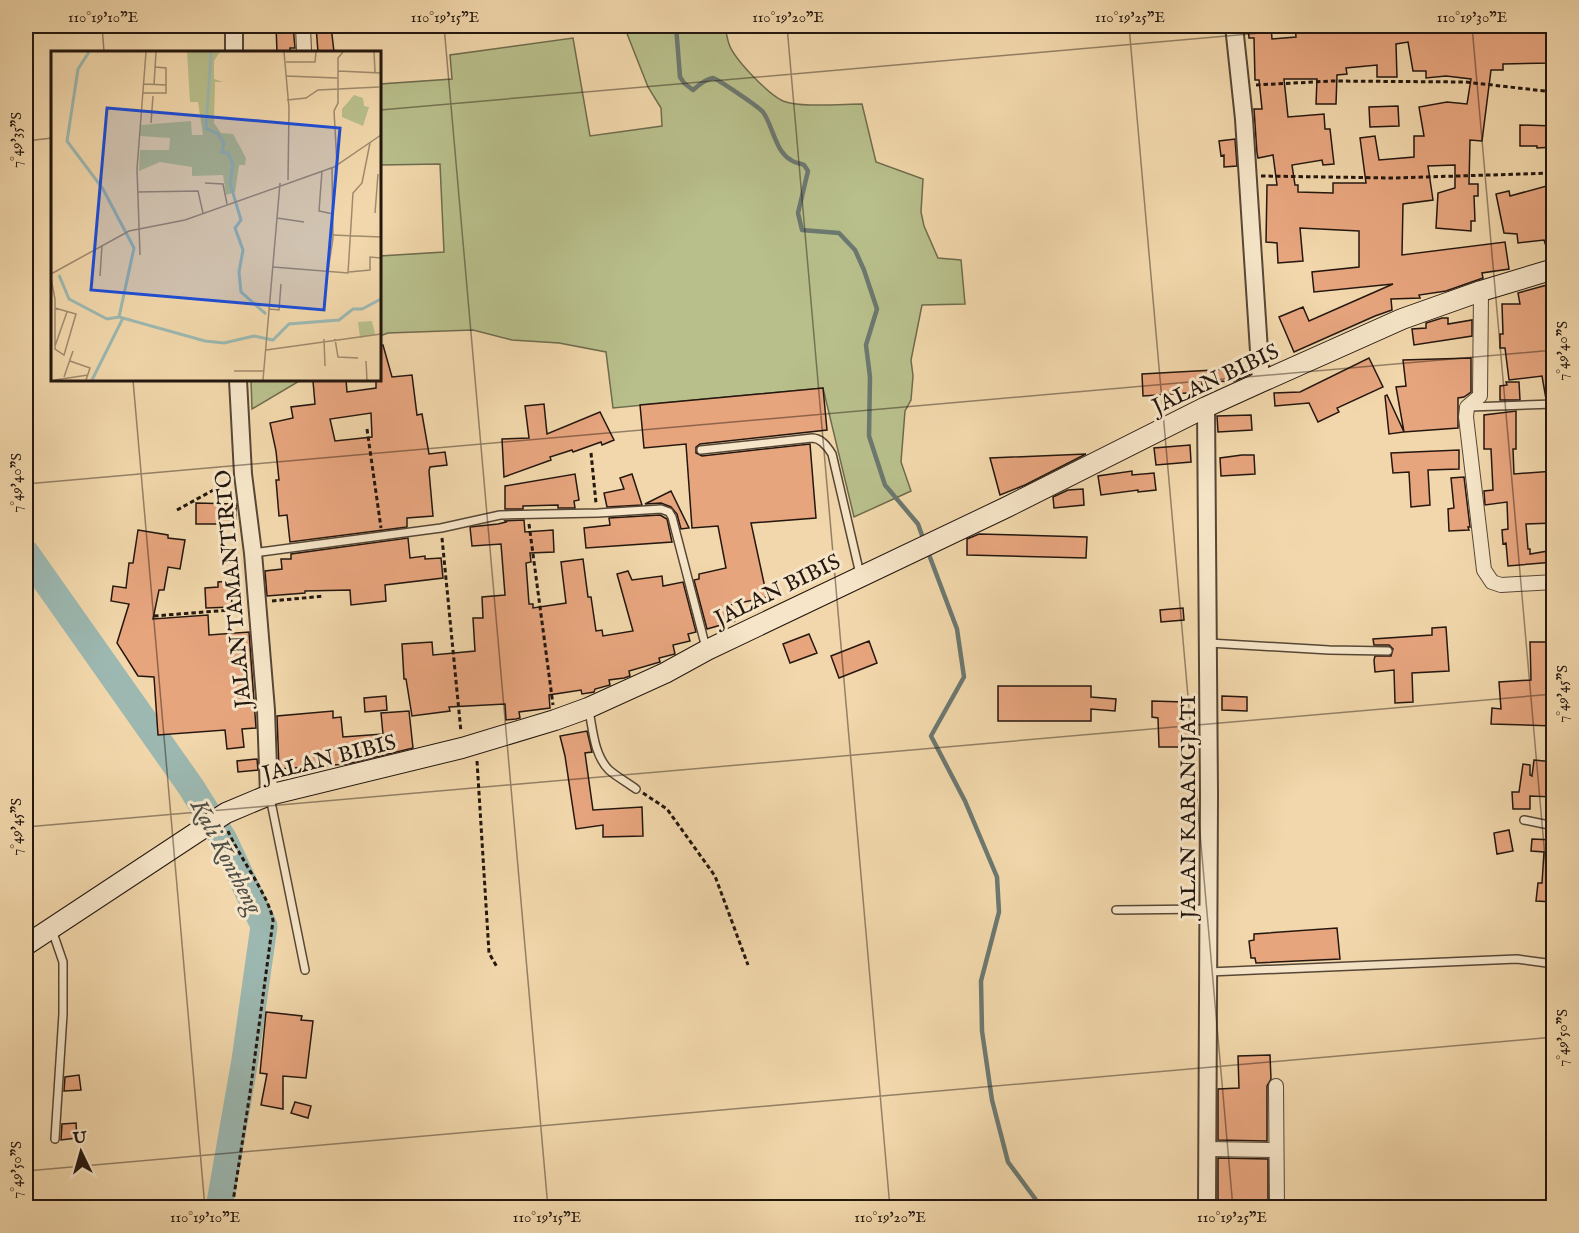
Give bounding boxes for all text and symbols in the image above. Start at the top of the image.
text: 110°19'10"E [68,8,138,27]
text: 110°19'15"E [411,8,479,27]
text: 110°19'20"E [752,8,824,27]
text: 110°19'25"E [1095,8,1165,27]
text: 110°19'30"E [1437,8,1507,27]
inset map [51,51,381,381]
text: 7°49'35"S [7,112,26,168]
text: 7°49'40"S [1553,321,1572,381]
street label: JALAN BIBIS [1145,338,1284,423]
text: 7°49'40"S [7,453,26,513]
street label: JALAN TAMANTIRTO [210,469,259,712]
street label: JALAN BIBIS [708,548,845,635]
text: 7°49'45"S [1553,665,1572,723]
street label: JALAN KARANGJATI [1175,695,1203,922]
street label: JALAN BIBIS [257,729,399,790]
water label: Kali Kontheng [182,793,269,920]
text: 7°49'45"S [7,798,26,856]
text: 7°49'50"S [1553,1009,1572,1067]
north arrow [51,1122,111,1182]
text: U [71,1128,88,1150]
text: 7°49'50"S [7,1141,26,1199]
text: 110°19'10"E [170,1208,240,1227]
text: 110°19'15"E [513,1208,581,1227]
text: 110°19'20"E [854,1208,926,1227]
text: 110°19'25"E [1197,1208,1267,1227]

